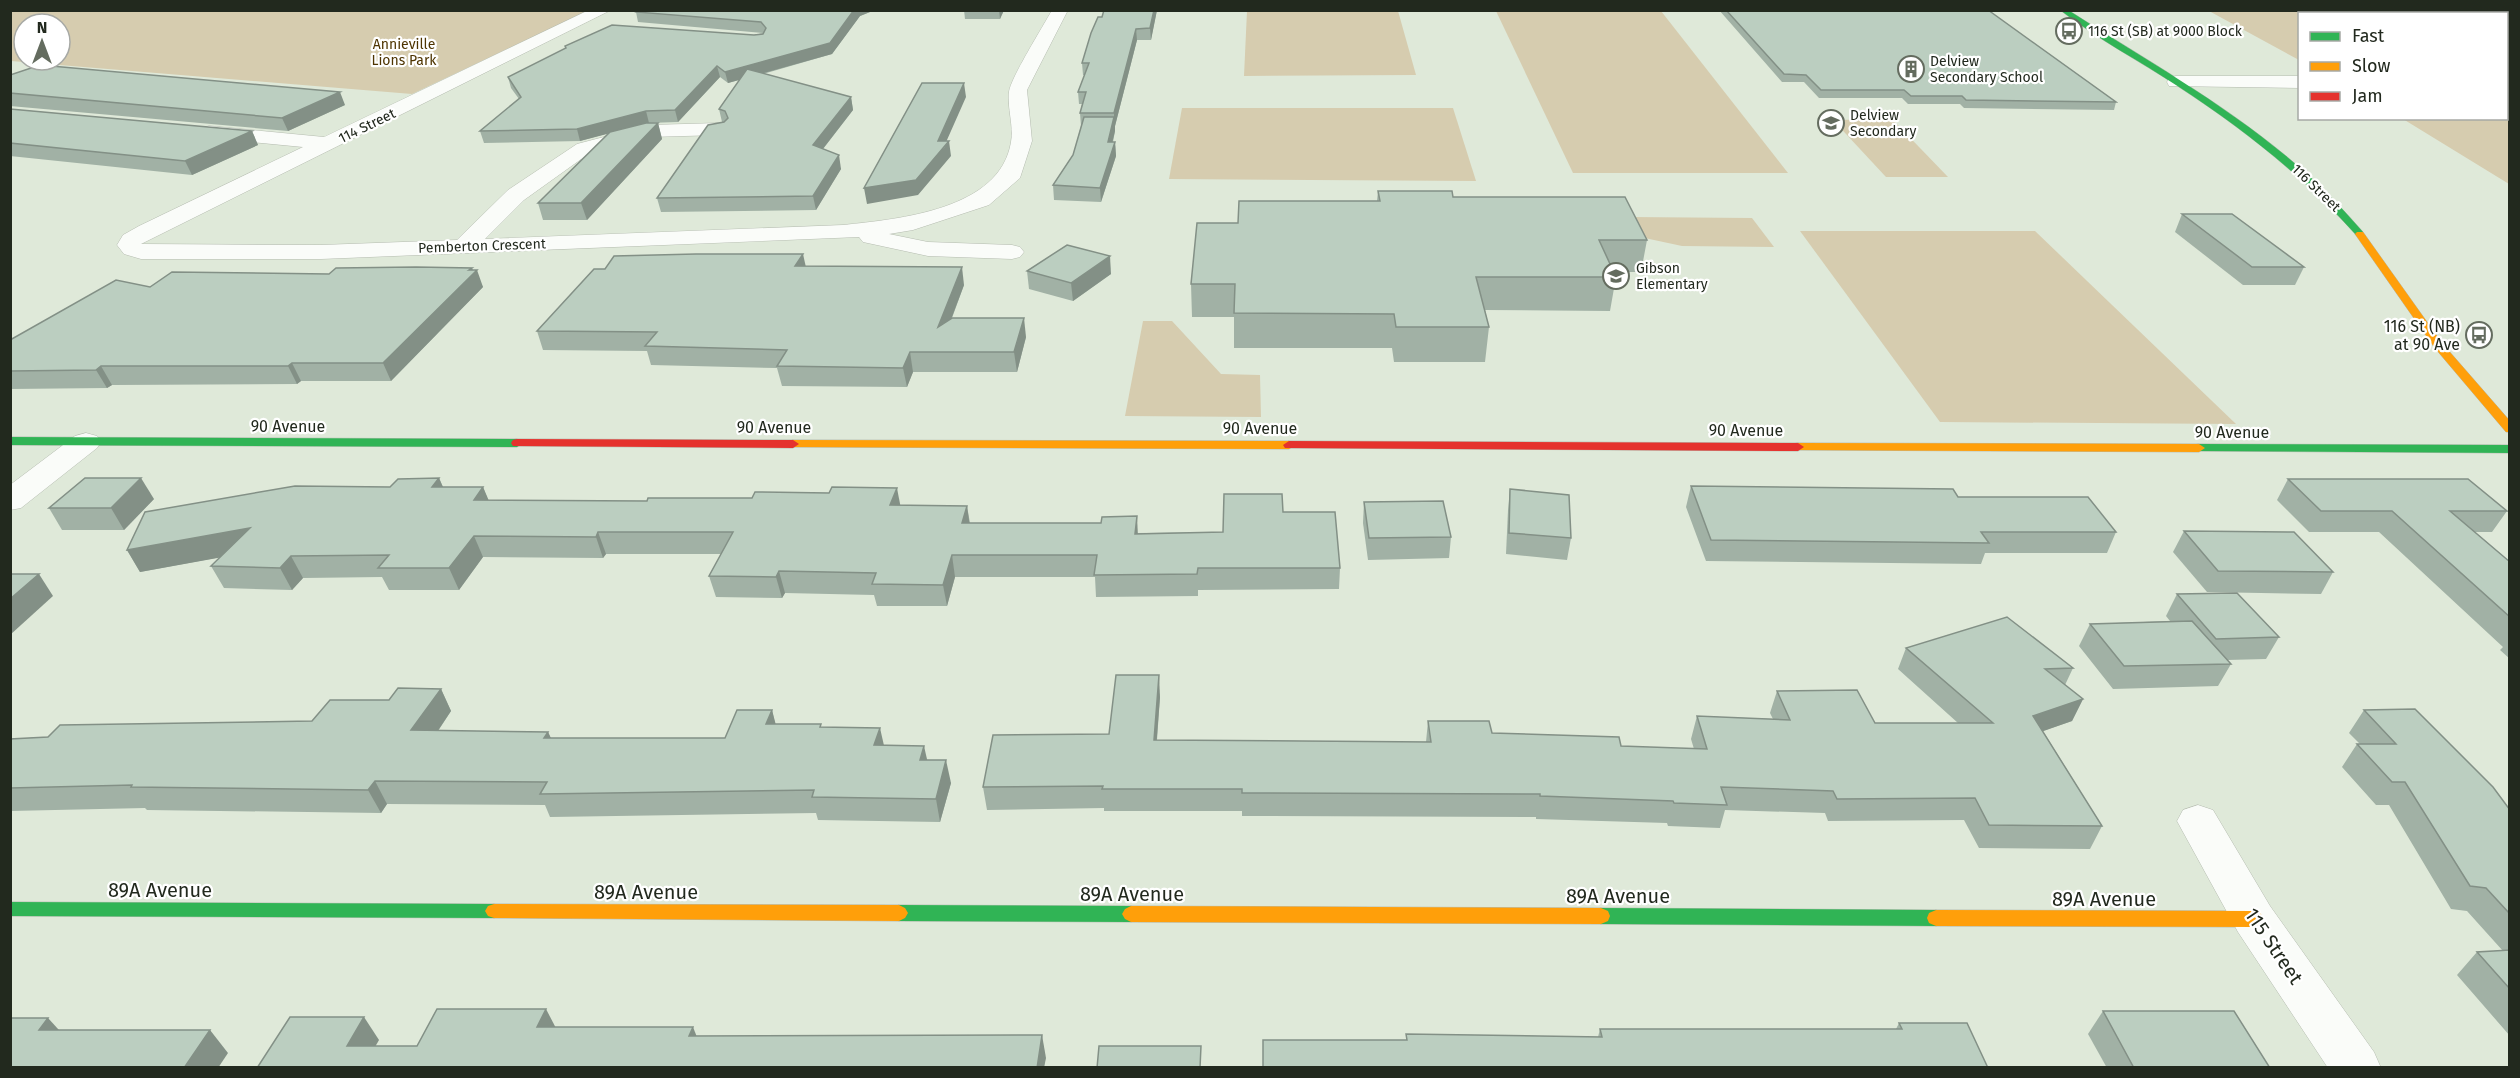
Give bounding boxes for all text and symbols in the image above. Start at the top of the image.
north arrow [12,12,72,72]
legend [2298,12,2508,120]
bus stop icon: 116 St (SB) at 9000 Block [2054,16,2084,46]
text: N [37,18,47,37]
place label: 116 St (SB) at 9000 Block [2088,23,2243,40]
text: Fast [2352,25,2385,47]
park label: Annieville Lions Park [371,36,437,69]
place label: Delview Secondary School [1930,53,2043,86]
building icon: Delview Secondary School [1896,54,1926,84]
text: Slow [2352,55,2391,77]
text: Jam [2352,85,2383,107]
street label: 114 Street [336,105,399,147]
place label: Delview Secondary [1850,107,1916,140]
school or university icon: Delview Secondary [1816,108,1846,138]
street label: 116 Street [2288,161,2345,216]
street label: Pemberton Crescent [418,235,547,257]
place label: Gibson Elementary [1636,260,1708,293]
school or university icon: Gibson Elementary [1601,261,1631,291]
place label: 116 St (NB) at 90 Ave [2384,317,2460,354]
bus stop icon: 116 St (NB) at 90 Ave [2464,320,2494,350]
street label: 90 Avenue [251,417,325,436]
street label: 90 Avenue [737,418,811,437]
street label: 90 Avenue [1223,419,1297,438]
street label: 90 Avenue [1709,421,1783,440]
street label: 90 Avenue [2195,423,2269,442]
street label: 89A Avenue [108,878,212,902]
street label: 89A Avenue [594,880,698,904]
street label: 89A Avenue [1080,882,1184,906]
street label: 89A Avenue [1566,884,1670,908]
street label: 89A Avenue [2052,887,2156,911]
street label: 115 Street [2240,903,2309,989]

